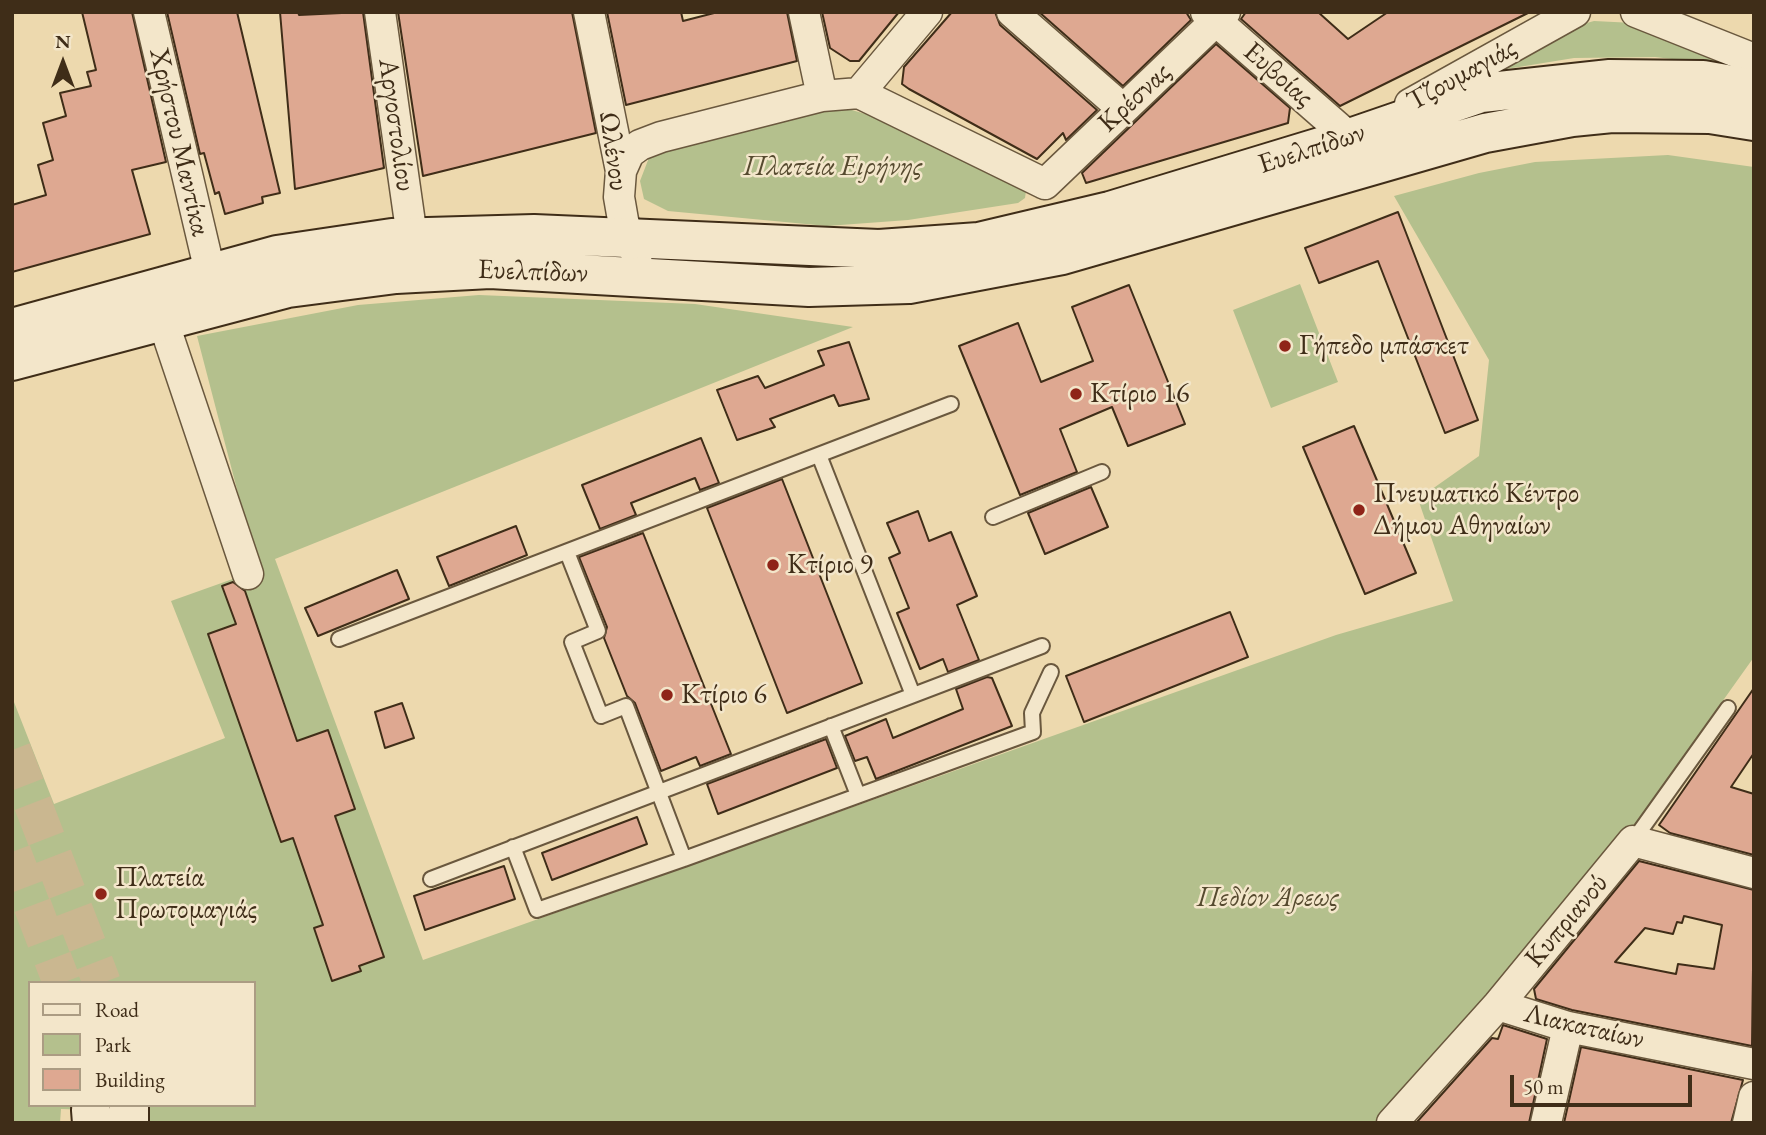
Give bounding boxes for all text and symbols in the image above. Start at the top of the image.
north arrow [28,28,98,98]
text: N [55,29,71,54]
street label: Τζουμαγιάς [1401,31,1523,119]
street label: Ευβοίας [1236,35,1320,115]
street label: Χρήστου Μαντίκα [141,45,217,239]
street label: Αργοστολίου [370,56,422,194]
street label: Κρέσνας [1092,56,1178,140]
street label: Ωλένου [591,109,635,193]
street label: Ευελπίδων [1254,116,1370,182]
park label: Πλατεία Ειρήνης [743,150,923,184]
street label: Ευελπίδων [477,253,589,291]
place label: Γήπεδο μπάσκετ [1299,329,1468,363]
marker: Γήπεδο μπάσκετ [1277,338,1293,354]
place label: Κτίριο 16 [1090,377,1189,411]
marker: Κτίριο 16 [1068,386,1084,402]
place label: Πνευματικό Κέντρο Δήμου Αθηναίων [1373,477,1579,543]
marker: Πνευματικό Κέντρο Δήμου Αθηναίων [1351,502,1367,518]
place label: Κτίριο 9 [787,548,873,582]
marker: Κτίριο 9 [765,557,781,573]
place label: Κτίριο 6 [681,678,767,712]
marker: Κτίριο 6 [659,687,675,703]
place label: Πλατεία Πρωτομαγιάς [115,861,257,927]
street label: Κυπριανού [1518,867,1616,975]
park label: Πεδίον Άρεως [1197,881,1339,915]
marker: Πλατεία Πρωτομαγιάς [93,886,109,902]
legend [28,981,256,1107]
text: Road [95,996,139,1023]
street label: Λιακαταίων [1521,997,1647,1057]
text: Park [95,1031,131,1058]
scale bar [1514,1062,1696,1106]
text: Building [95,1066,165,1093]
text: 50 m [1523,1073,1564,1100]

